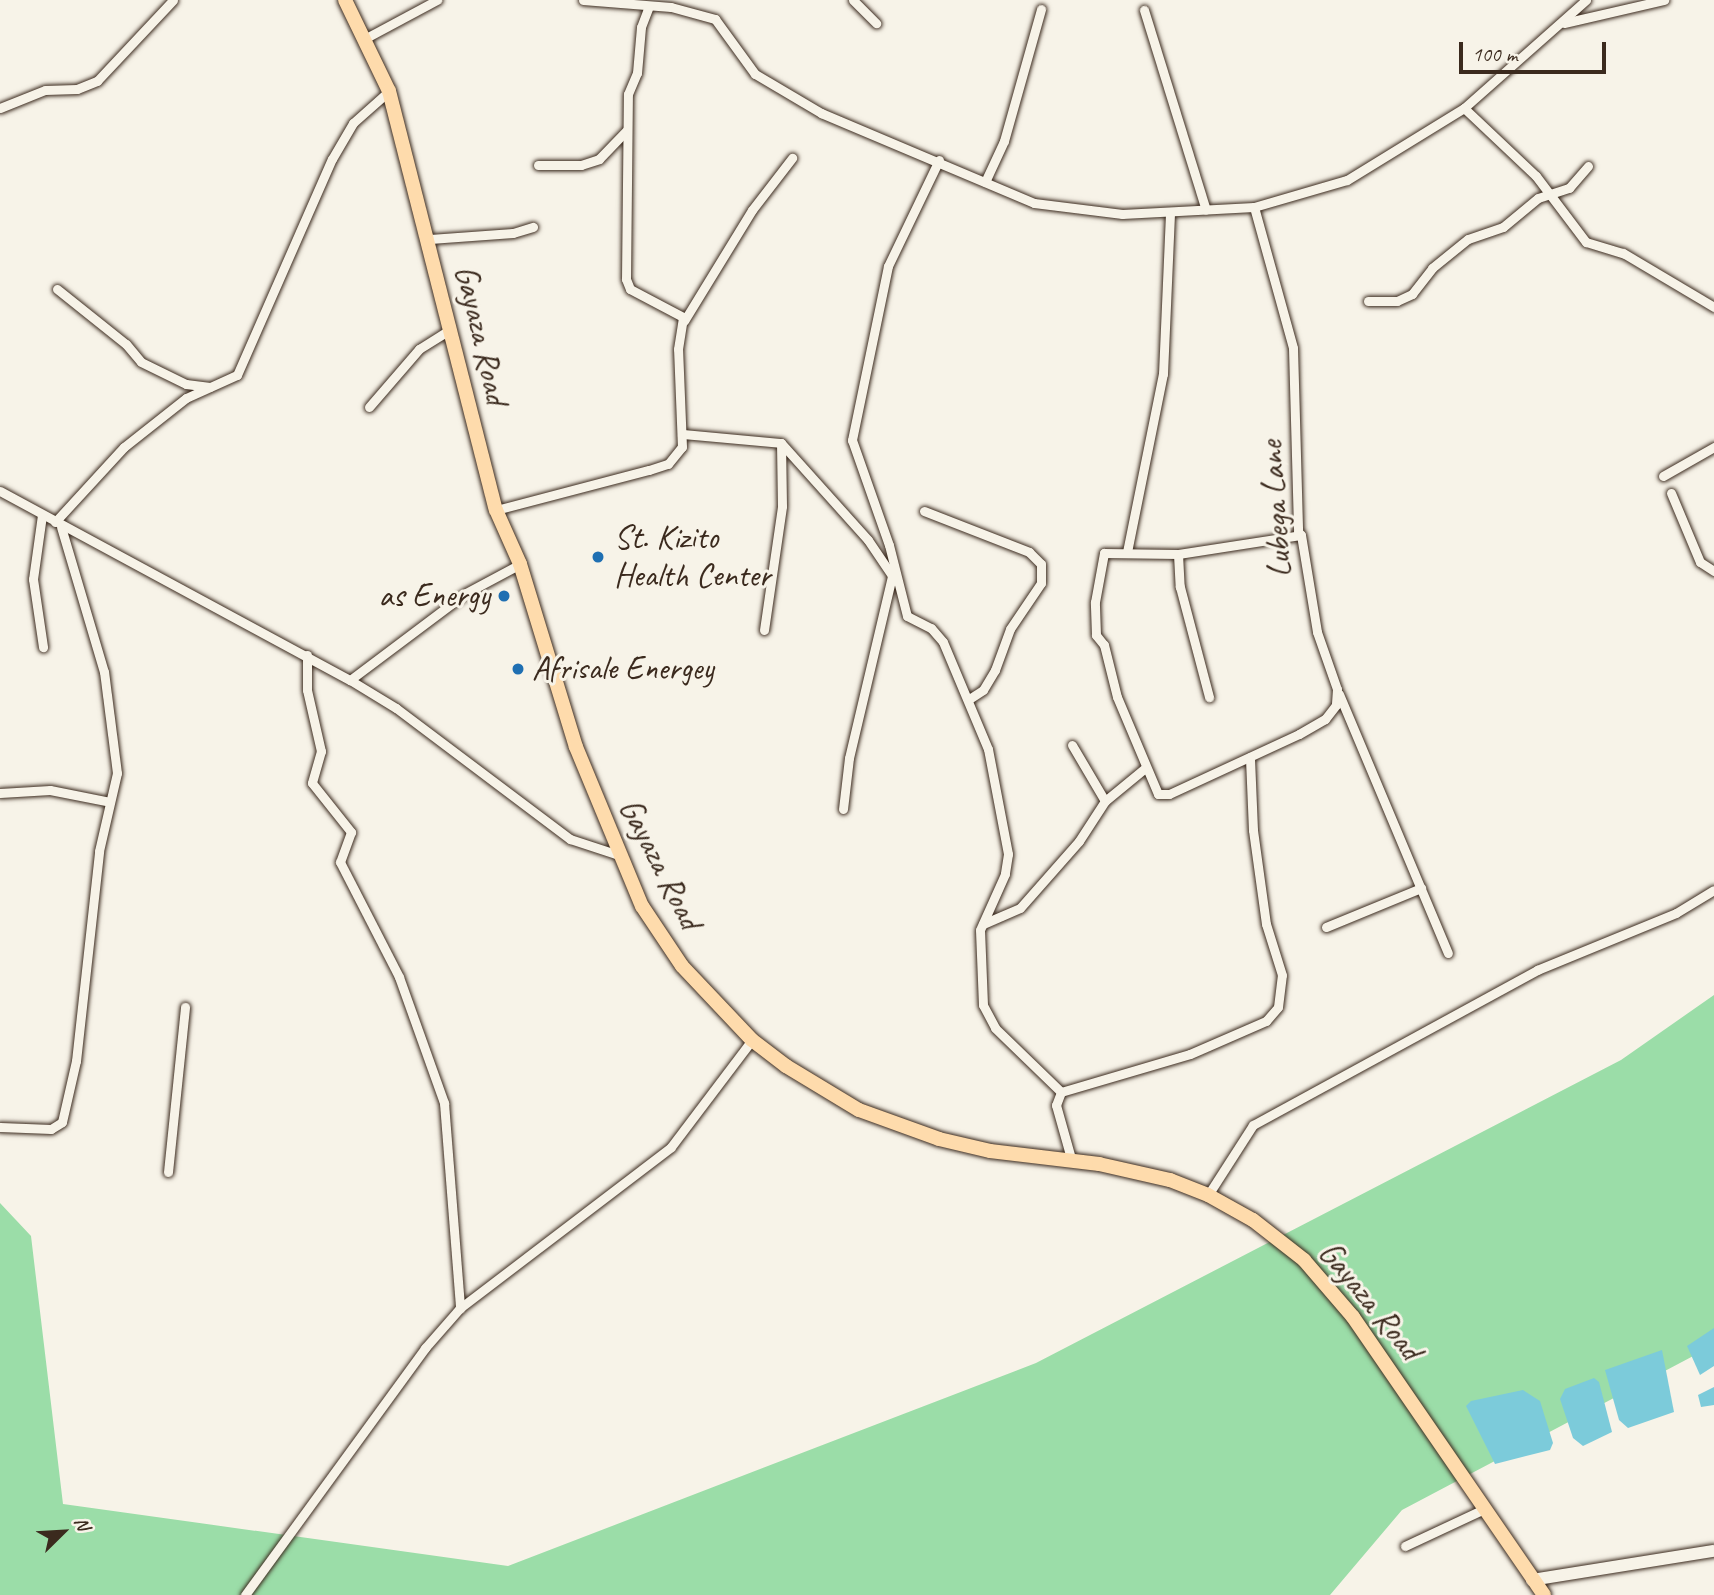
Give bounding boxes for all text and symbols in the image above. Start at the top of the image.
scale bar [1462,28,1609,72]
text: 100 m [1472,41,1517,67]
street label: Gayaza Road [446,262,516,408]
street label: Lubega Lane [1251,439,1301,579]
place label: St. Kizito Health Center [614,518,771,596]
marker: St. Kizito Health Center [588,547,608,567]
place label: as Energy [378,576,490,616]
marker: as Energy [496,588,512,604]
place label: Afrisale Energey [532,649,714,689]
marker: Afrisale Energey [510,661,526,677]
street label: Gayaza Road [610,792,710,936]
street label: Gayaza Road [1310,1234,1430,1368]
north arrow [28,1497,98,1567]
text: N [69,1513,96,1534]

